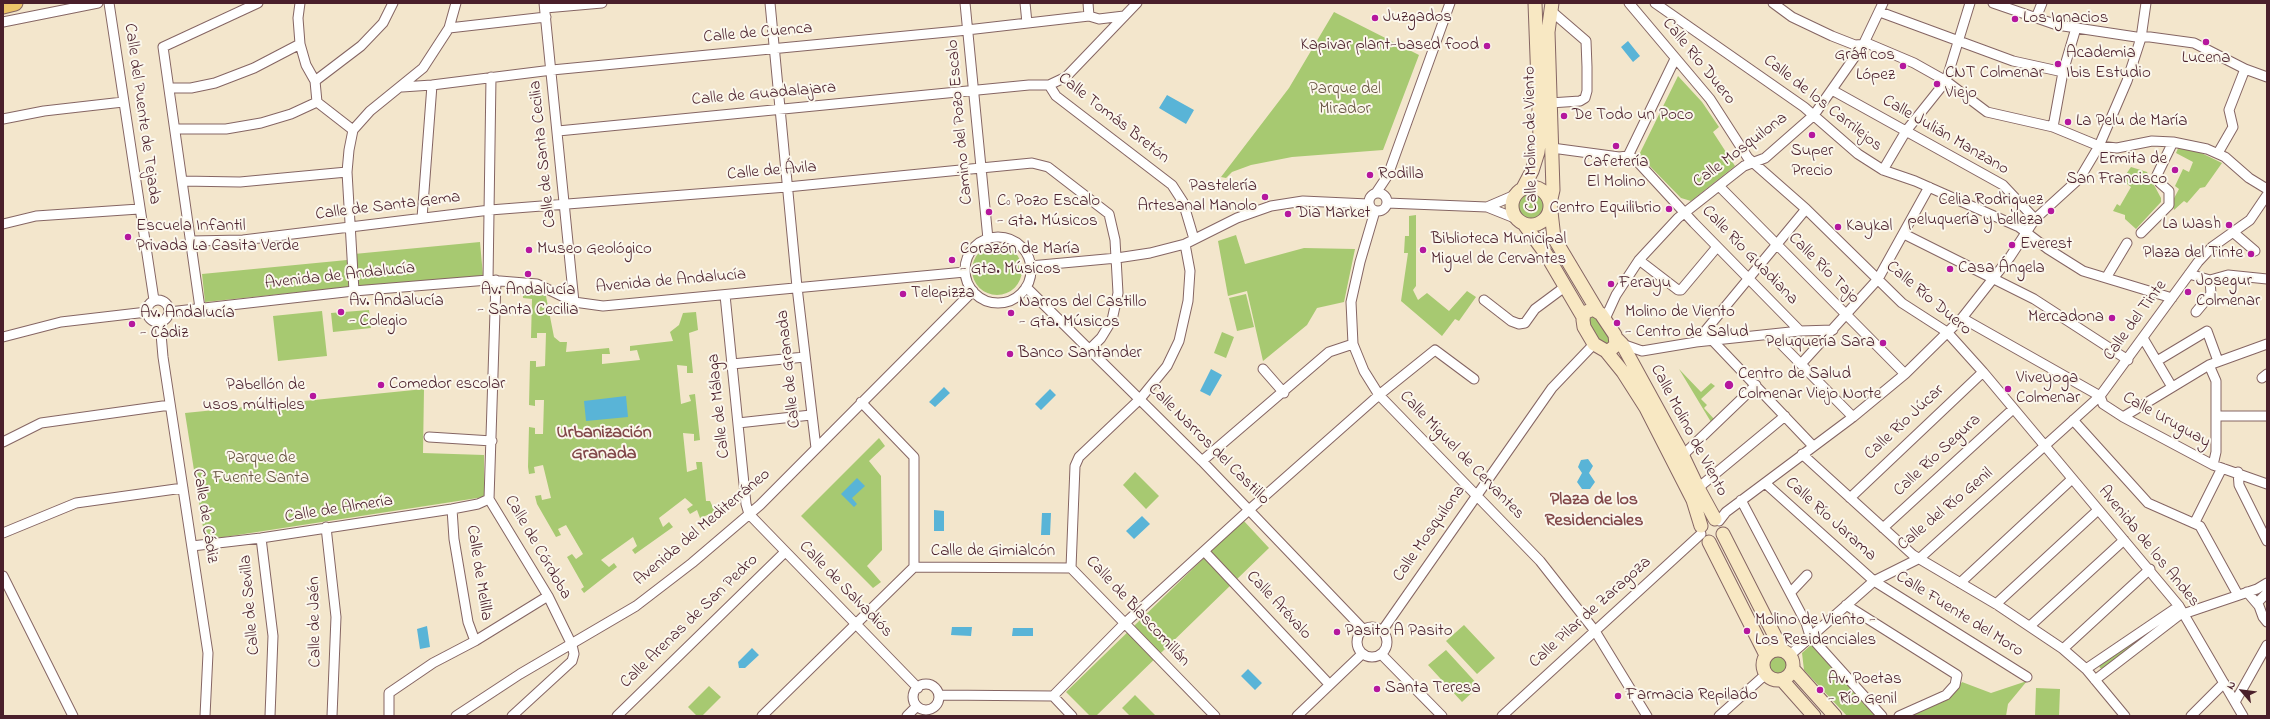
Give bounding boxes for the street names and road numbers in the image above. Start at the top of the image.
street label: Calle Río Duero [1657,15,1739,109]
street label: Calle de Cuenca [703,19,813,49]
street label: Calle del Puente de Tejada [118,22,164,206]
street label: Camino del Pozo Escalo [944,39,978,205]
street label: Calle de los Carrilejos [1758,51,1886,157]
street label: Calle Molino de Viento [1521,66,1543,212]
street label: Calle Tomás Bretón [1053,69,1173,169]
street label: Calle de Santa Cecilia [526,79,562,229]
street label: Calle de Guadalajara [691,79,837,111]
street label: Calle Julián Manzano [1878,92,2012,180]
street label: Calle Mosquilona [1690,109,1792,193]
street label: Calle de Ávila [726,158,818,186]
street label: Calle de Santa Gema [314,188,462,226]
street label: Calle Río Guadiana [1696,202,1802,310]
street label: Calle Río Tajo [1783,229,1863,309]
street label: Calle Río Duero [1881,257,1975,341]
street label: Avenida de Andalucía [264,259,416,295]
street label: Avenida de Andalucía [595,265,747,299]
street label: Calle del Tinte [2100,277,2172,365]
street label: Calle de Granada [774,309,806,429]
street label: Calle de Málaga [704,353,736,459]
street label: Calle Molino de Viento [1645,362,1731,500]
street label: Calle Narros del Castillo [1143,380,1273,510]
street label: Calle Río Júcar [1861,381,1949,465]
street label: Calle Miguel de Cervantes [1394,387,1528,525]
street label: Calle Uruguay [2118,388,2214,454]
street label: Calle Río Segura [1890,410,1986,502]
street label: Calle del Río Genil [1894,464,1998,556]
street label: Avenida del Mediterráneo [631,465,775,591]
street label: Calle de Cádiz [186,467,222,565]
street label: Calle Río Jarama [1780,474,1880,566]
street label: Calle Mosquilona [1389,482,1471,586]
street label: Avenida de los Andes [2093,482,2203,612]
street label: Calle de Almería [283,491,395,529]
street label: Calle de Córdoba [499,492,575,604]
street label: Calle de Melilla [460,524,496,622]
street label: Calle de Salvadiós [794,537,896,643]
street label: Calle de Gimialcón [931,542,1055,562]
street label: Calle Arenas de San Pedro [617,551,763,693]
street label: Calle de Blascomillán [1080,552,1194,672]
street label: Calle Pilar de Zaragoza [1526,553,1656,673]
street label: Calle de Sevilla [236,554,266,656]
street label: Calle Arévalo [1241,567,1315,645]
street label: Calle Fuente del Moro [1891,567,2027,663]
street label: Calle de Jaén [305,576,327,668]

